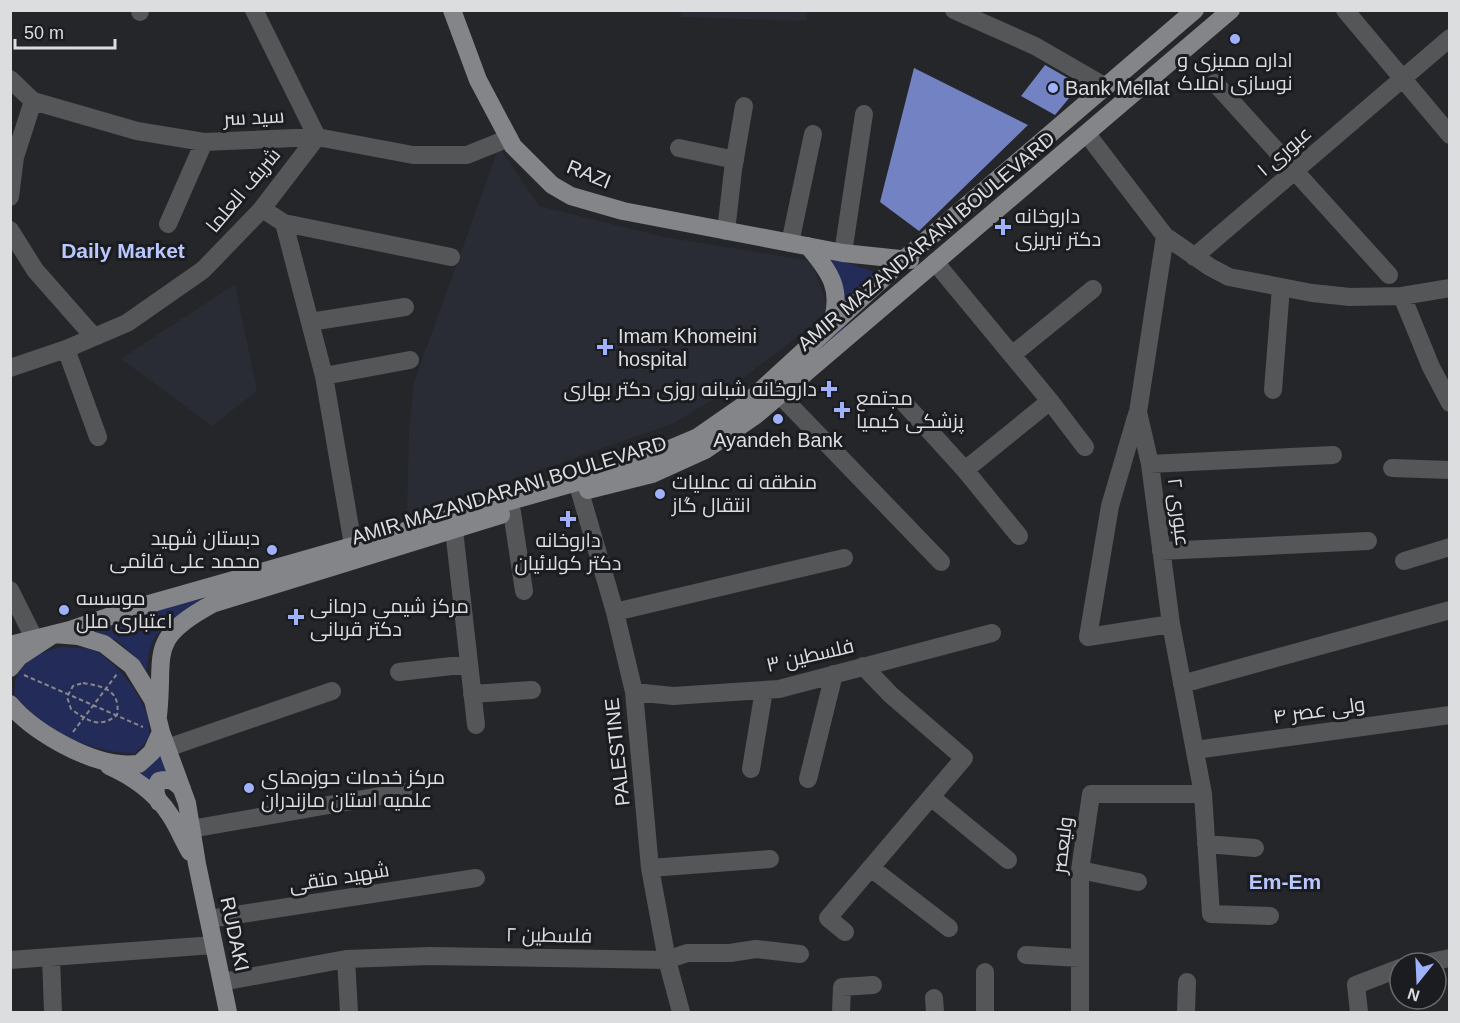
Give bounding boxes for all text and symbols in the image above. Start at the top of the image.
scale bar [15,12,116,50]
text: 50 m [24,23,64,43]
marker: اداره ممیزی و نوسازی املاک [1228,32,1242,46]
place label: اداره ممیزی و نوسازی املاک [1177,49,1293,96]
place label: Bank Mellat [1065,77,1170,99]
marker: Bank Mellat [1046,81,1060,95]
street label: سید سر [222,104,285,131]
street label: عبوری ۱ [1253,122,1317,182]
street label: AMIR MAZANDARANI BOULEVARD [793,127,1059,355]
street label: شریف العلما [201,143,285,237]
street label: RAZI [564,155,614,193]
place label: داروخانه دکتر تبریزی [1015,205,1101,252]
marker: داروخانه دکتر تبریزی [996,220,1010,234]
district label: Daily Market [61,239,185,262]
place label: Imam Khomeini hospital [618,325,757,370]
marker: Imam Khomeini hospital [596,338,614,356]
place label: داروخانه شبانه روزی دکتر بهاری [563,378,817,402]
marker: داروخانه شبانه روزی دکتر بهاری [822,382,836,396]
place label: مجتمع پزشکی کیمیا [856,387,965,434]
marker: مجتمع پزشکی کیمیا [833,401,851,419]
marker: Ayandeh Bank [771,412,785,426]
place label: Ayandeh Bank [713,429,844,451]
street label: AMIR MAZANDARANI BOULEVARD [349,431,669,549]
place label: منطقه نه عملیات انتقال گاز [671,471,817,518]
street label: عبوری ۲ [1162,477,1194,548]
marker: منطقه نه عملیات انتقال گاز [653,487,667,501]
marker: داروخانه دکتر کولائیان [561,512,575,526]
place label: دبستان شهید محمد علی قائمی [110,527,260,574]
place label: داروخانه دکتر کولائیان [515,529,621,576]
marker: دبستان شهید محمد علی قائمی [265,543,279,557]
place label: موسسه اعتباری ملل [76,587,173,634]
place label: مرکز شیمی درمانی دکتر قربانی [310,595,469,642]
marker: موسسه اعتباری ملل [57,603,71,617]
marker: مرکز شیمی درمانی دکتر قربانی [287,608,305,626]
street label: فلسطین ۳ [764,634,856,678]
street label: ولی عصر ۴ [1272,693,1367,729]
street label: PALESTINE [600,697,634,807]
place label: مرکز خدمات حوزه‌های علمیه استان مازندران [261,766,445,813]
marker: مرکز خدمات حوزه‌های علمیه استان مازندران [242,781,256,795]
street label: ولیعصر [1047,815,1077,876]
street label: شهید متقی [287,858,391,898]
district label: Em-Em [1249,870,1321,893]
street label: RUDAKI [216,895,254,973]
street label: فلسطین ۲ [506,923,592,949]
north arrow [1388,951,1448,1011]
text: N [1405,985,1422,1005]

